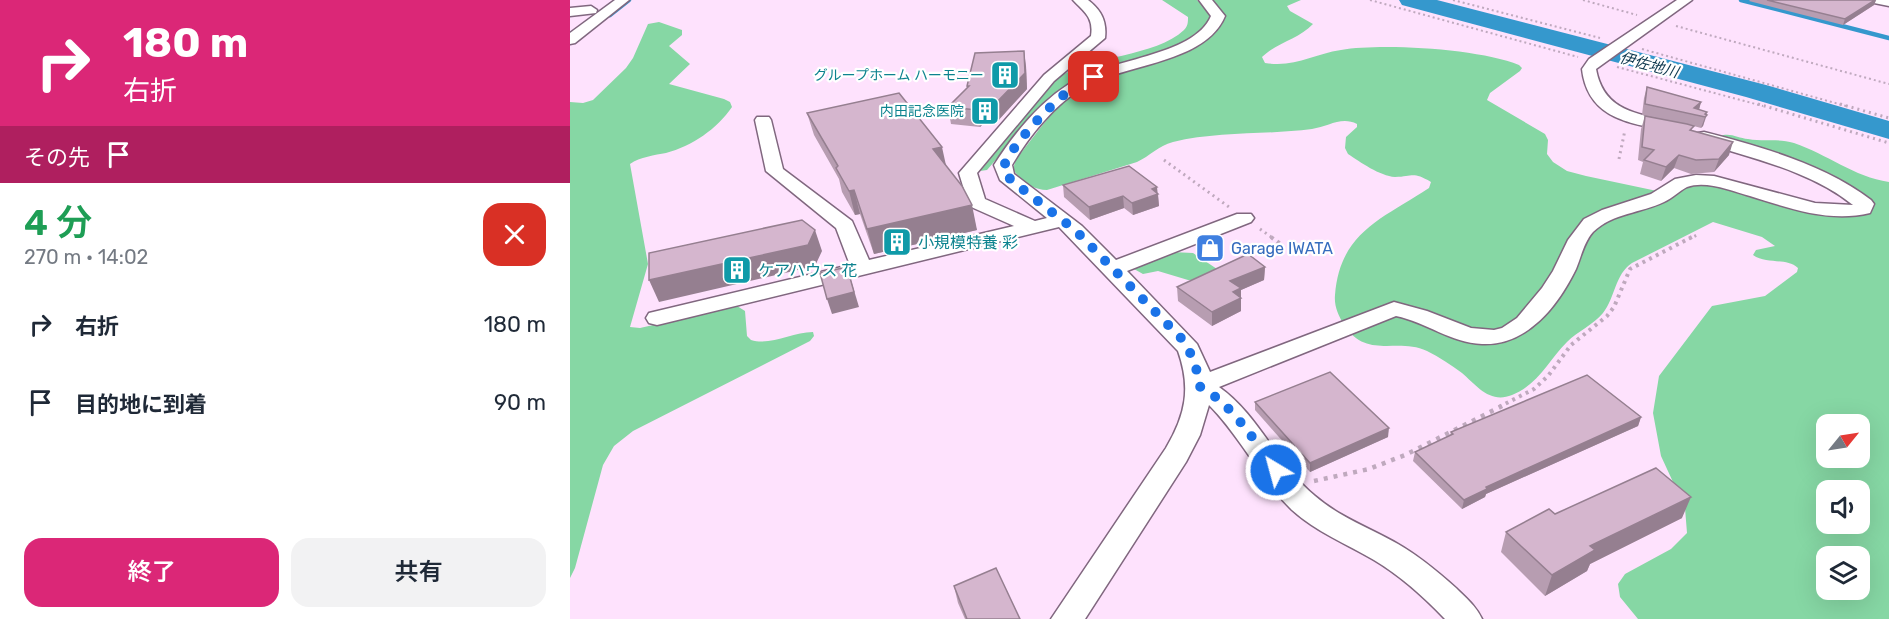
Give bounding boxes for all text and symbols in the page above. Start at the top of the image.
text: 180 m [123,18,248,68]
icon: right [24,24,102,102]
water label: 伊佐地川 [1618,49,1682,82]
pin [1068,51,1119,102]
building icon: グループホーム ハーモニー [989,59,1021,91]
icon: arrive [1077,60,1110,93]
place label: グループホーム ハーモニー [814,67,984,84]
text: 右折 [123,75,177,107]
building icon: 内田記念医院 [969,95,1001,127]
place label: 内田記念医院 [880,103,964,120]
icon: arrive [102,138,135,171]
text: その先 [24,144,90,171]
text: 4 分 [24,201,92,244]
button: close [483,203,546,266]
building icon: 小規模特養 彩 [881,226,913,258]
shop icon: Garage IWATA [1194,232,1226,264]
place label: 小規模特養 彩 [918,233,1018,252]
place label: Garage IWATA [1231,239,1333,258]
text: 270 m · 14:02 [24,245,148,269]
building icon: ケアハウス 花 [721,254,753,286]
place label: ケアハウス 花 [758,261,857,280]
icon: right [24,308,57,341]
text: 180 m [484,311,546,338]
text: 右折 [75,313,119,340]
icon: arrive [24,386,57,419]
text: 90 m [494,389,546,416]
text: 目的地に到着 [75,391,207,418]
north arrow [1816,414,1870,468]
map controls [1816,414,1870,600]
position arrow [1244,438,1308,502]
button: sound [1816,480,1870,534]
button: 終了 [24,538,279,607]
button: 共有 [291,538,546,607]
button: layers [1816,546,1870,600]

